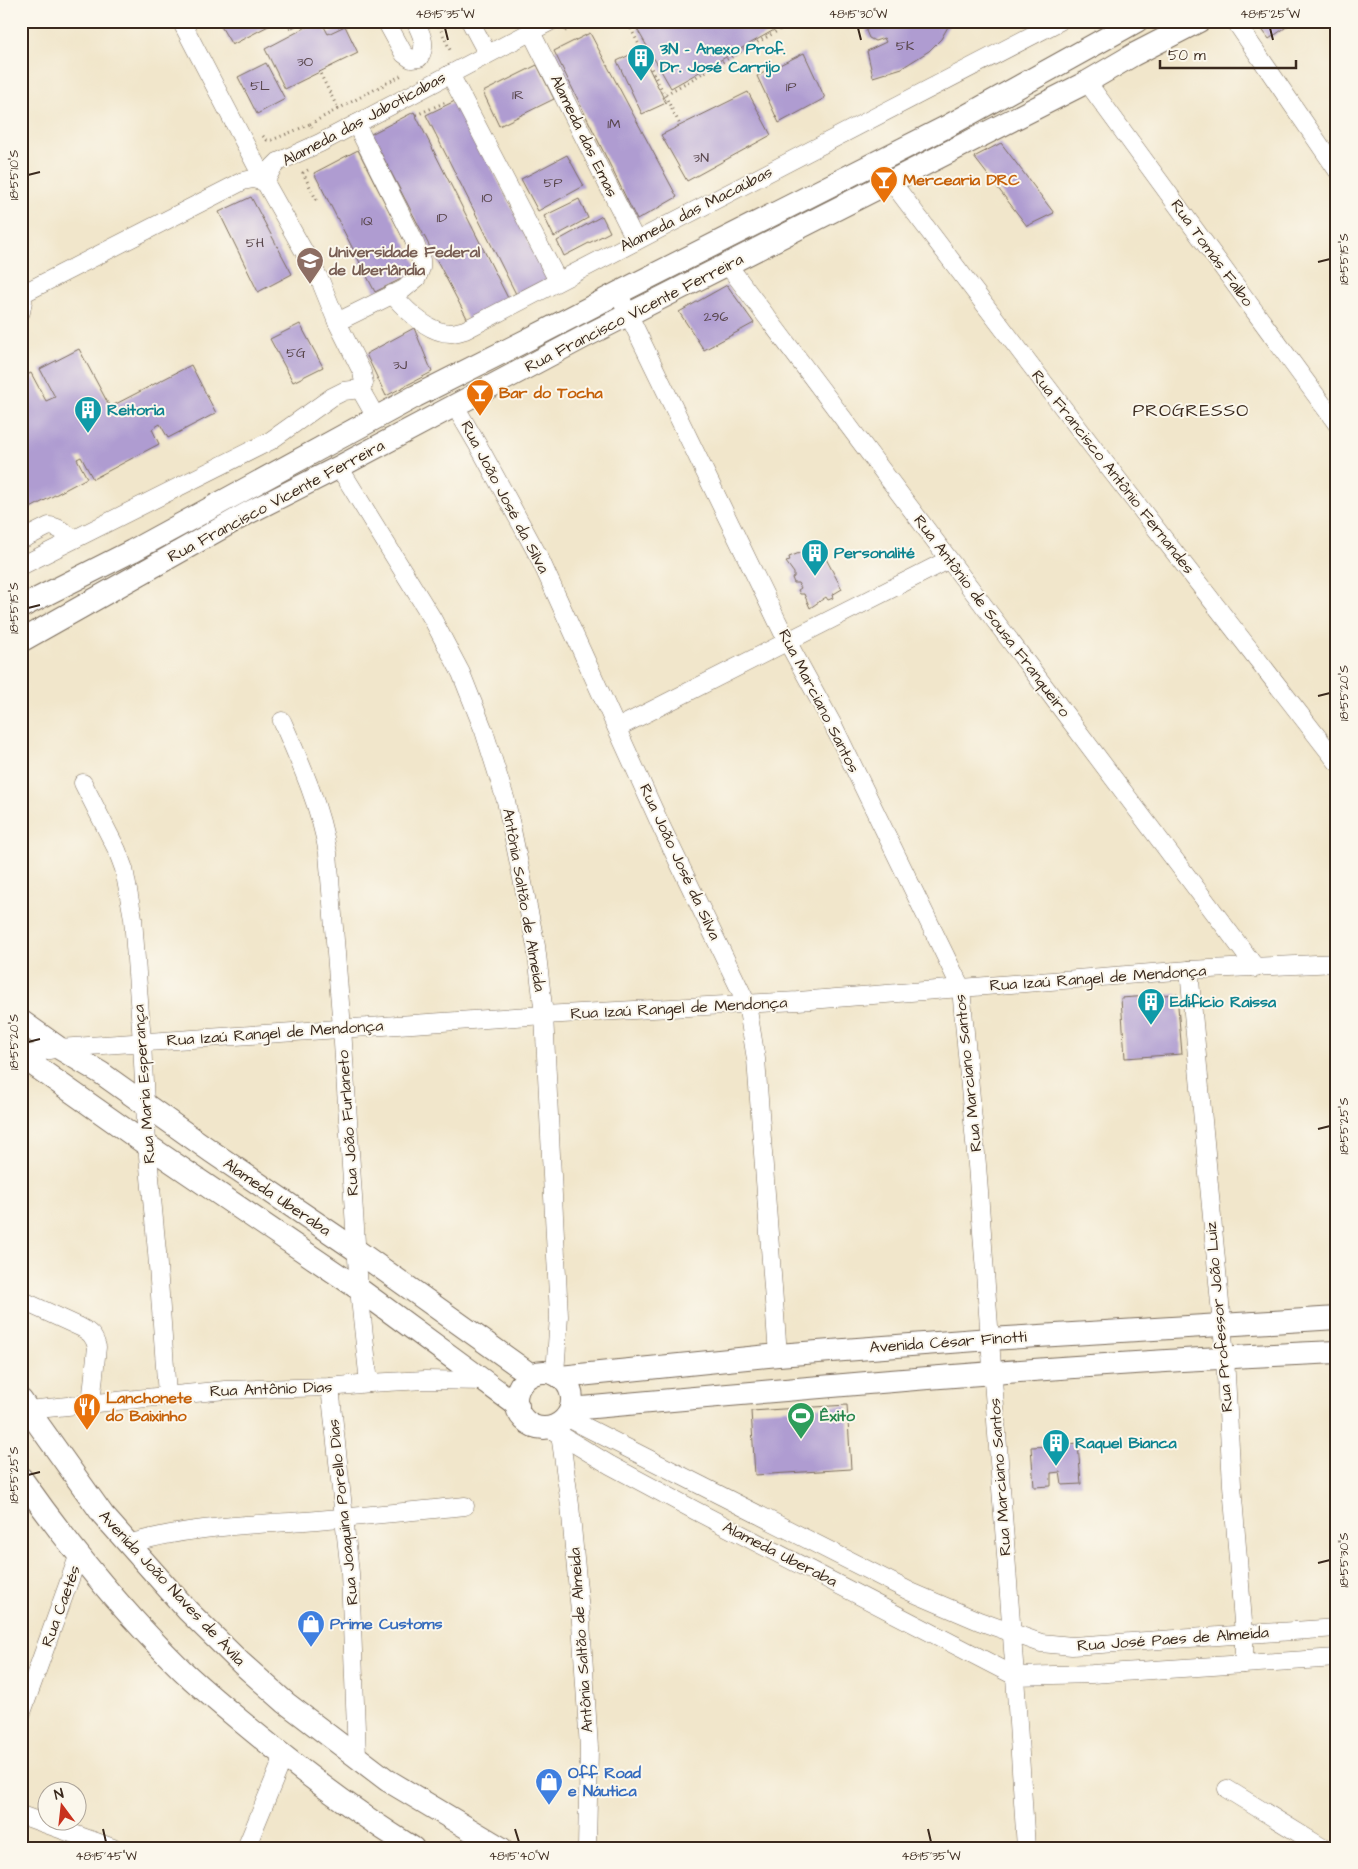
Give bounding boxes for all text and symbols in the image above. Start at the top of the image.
text: 48°15'35"W [415,6,475,23]
text: 48°15'30"W [829,6,888,23]
text: 48°15'25"W [1240,6,1301,23]
house number: 5K [896,36,915,56]
place label: 3N - Anexo Prof. Dr. José Carrijo [659,38,786,78]
scale bar [1160,38,1297,70]
building icon: 3N - Anexo Prof. Dr. José Carrijo [626,43,656,82]
text: 50 m [1168,45,1206,66]
house number: 3O [297,52,313,72]
street label: Alameda das Jaboticabas [278,66,450,172]
street label: Alameda das Emas [545,71,623,201]
house number: 5L [250,76,270,96]
house number: 1P [786,77,796,97]
house number: 1R [512,85,524,105]
house number: 1M [607,114,621,134]
house number: 3N [693,148,709,168]
text: 18°55'10"S [6,149,23,200]
street label: Alameda das Macaúbas [616,161,776,257]
bar icon: Mercearia DRC [869,165,899,204]
place label: Mercearia DRC [903,169,1020,191]
house number: 5P [544,173,562,193]
house number: 1O [481,188,493,208]
street label: Rua Tomás Falbo [1166,195,1258,311]
house number: 1D [437,208,447,228]
house number: 1Q [361,211,373,231]
house number: 5H [246,233,265,253]
text: 18°55'15"S [1336,233,1353,285]
place label: Universidade Federal de Uberlândia [328,241,481,281]
school or university icon: Universidade Federal de Uberlândia [295,246,325,285]
street label: Rua Francisco Vicente Ferreira [521,248,747,378]
house number: 296 [704,307,729,327]
house number: 5G [286,343,306,363]
house number: 3J [393,355,408,375]
street label: Rua Francisco Antônio Fernandes [1026,365,1200,579]
bar icon: Bar do Tocha [465,378,495,417]
place label: Bar do Tocha [499,382,603,404]
building icon: Reitoria [73,395,103,434]
district label: PROGRESSO [1133,398,1249,423]
place label: Reitoria [107,399,165,421]
street label: Rua João José da Silva [455,417,555,577]
street label: Rua Francisco Vicente Ferreira [164,434,388,568]
street label: Rua Antônio de Sousa Franqueiro [909,510,1075,722]
building icon: Personalité [800,538,830,577]
place label: Personalité [834,542,915,564]
text: 18°55'15"S [6,582,23,634]
street label: Rua Marciano Santos [773,625,865,777]
text: 18°55'20"S [1336,665,1353,721]
street label: Rua João José da Silva [634,780,726,944]
street label: Antônia Saltão de Almeida [497,807,551,993]
street label: Rua Izaú Rangel de Mendonça [989,959,1207,998]
building icon: Edifício Raissa [1136,987,1166,1026]
street label: Rua Izaú Rangel de Mendonça [570,991,788,1026]
place label: Edifício Raissa [1170,991,1277,1013]
street label: Rua Marciano Santos [949,993,987,1153]
street label: Rua Maria Esperança [127,1004,161,1164]
text: 18°55'20"S [6,1014,23,1070]
street label: Rua Izaú Rangel de Mendonça [166,1014,384,1053]
street label: Rua João Furlaneto [332,1049,364,1197]
text: 18°55'25"S [1336,1097,1353,1154]
street label: Alameda Uberaba [219,1153,335,1241]
street label: Rua Professor João Luiz [1200,1221,1238,1413]
street label: Avenida César Finotti [869,1325,1028,1358]
street label: Rua Antônio Dias [209,1376,333,1402]
place label: Lanchonete do Baixinho [105,1387,192,1427]
restaurant icon: Lanchonete do Baixinho [72,1392,102,1431]
street label: Rua Marciano Santos [984,1397,1016,1557]
sports icon: Êxito [786,1401,816,1440]
place label: Êxito [820,1405,856,1427]
street label: Rua Joaquina Porello Dias [322,1418,364,1606]
building icon: Raquel Bianca [1041,1428,1071,1467]
place label: Raquel Bianca [1075,1432,1178,1454]
text: 18°55'25"S [6,1446,23,1503]
street label: Avenida João Naves de Ávila [94,1505,250,1671]
street label: Alameda Uberaba [719,1516,841,1592]
text: 18°55'30"S [1336,1532,1353,1588]
street label: Antônia Saltão de Almeida [564,1547,598,1733]
street label: Rua Caetés [36,1562,86,1650]
shop icon: Prime Customs [296,1609,326,1648]
place label: Prime Customs [330,1613,442,1635]
street label: Rua José Paes de Almeida [1076,1621,1270,1657]
place label: Off Road e Náutica [568,1762,642,1802]
shop icon: Off Road e Náutica [534,1767,564,1806]
north arrow [38,1782,88,1832]
text: N [52,1784,66,1805]
text: 48°15'45"W [75,1848,137,1865]
text: 48°15'40"W [489,1848,550,1865]
text: 48°15'35"W [901,1848,961,1865]

